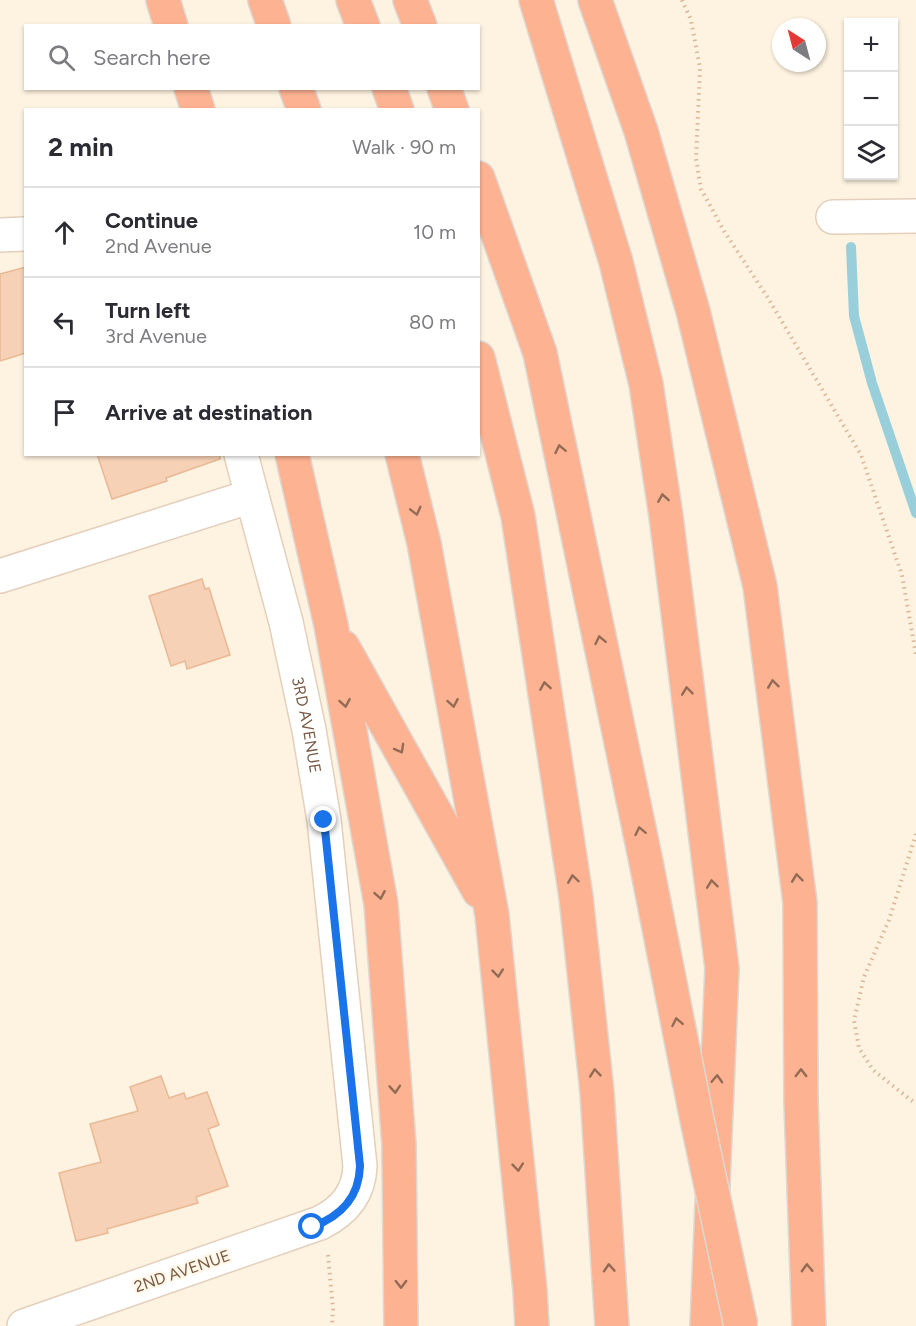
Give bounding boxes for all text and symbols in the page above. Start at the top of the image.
north arrow [772,18,826,72]
map controls [844,18,898,180]
button: + [844,18,898,72]
search box [24,24,480,90]
icon: search [45,41,78,74]
text: Search here [93,44,211,71]
button: − [844,72,898,126]
button: layers [844,126,898,180]
text: 2 min [48,131,114,163]
text: Walk · 90 m [352,135,456,159]
text: Continue [105,207,198,234]
icon: ahead [48,216,81,249]
text: 10 m [413,220,456,244]
text: 2nd Avenue [105,234,212,258]
text: Turn left [105,297,191,324]
icon: left [48,306,81,339]
text: 80 m [409,310,456,334]
text: 3rd Avenue [105,324,207,348]
icon: arrive [48,396,81,429]
text: Arrive at destination [105,399,313,426]
one-way arrow [554,444,567,454]
one-way arrow [657,493,670,503]
one-way arrow [408,506,421,516]
one-way arrow [594,635,607,645]
street label: 3RD AVENUE [288,675,326,774]
one-way arrow [767,680,779,689]
one-way arrow [539,682,551,691]
one-way arrow [682,686,694,696]
one-way arrow [446,697,459,707]
one-way arrow [338,698,351,708]
one-way arrow [393,743,404,754]
route end [310,806,336,832]
one-way arrow [634,826,647,836]
one-way arrow [791,873,803,882]
one-way arrow [568,875,580,884]
one-way arrow [706,880,718,889]
one-way arrow [373,890,385,900]
one-way arrow [491,968,504,978]
one-way arrow [671,1017,684,1027]
one-way arrow [795,1068,807,1077]
one-way arrow [589,1069,602,1078]
one-way arrow [711,1074,724,1083]
one-way arrow [388,1085,401,1094]
one-way arrow [511,1162,524,1172]
route start [298,1213,324,1239]
street label: 2ND AVENUE [132,1246,232,1296]
one-way arrow [603,1263,616,1272]
one-way arrow [801,1263,814,1272]
one-way arrow [395,1280,407,1289]

